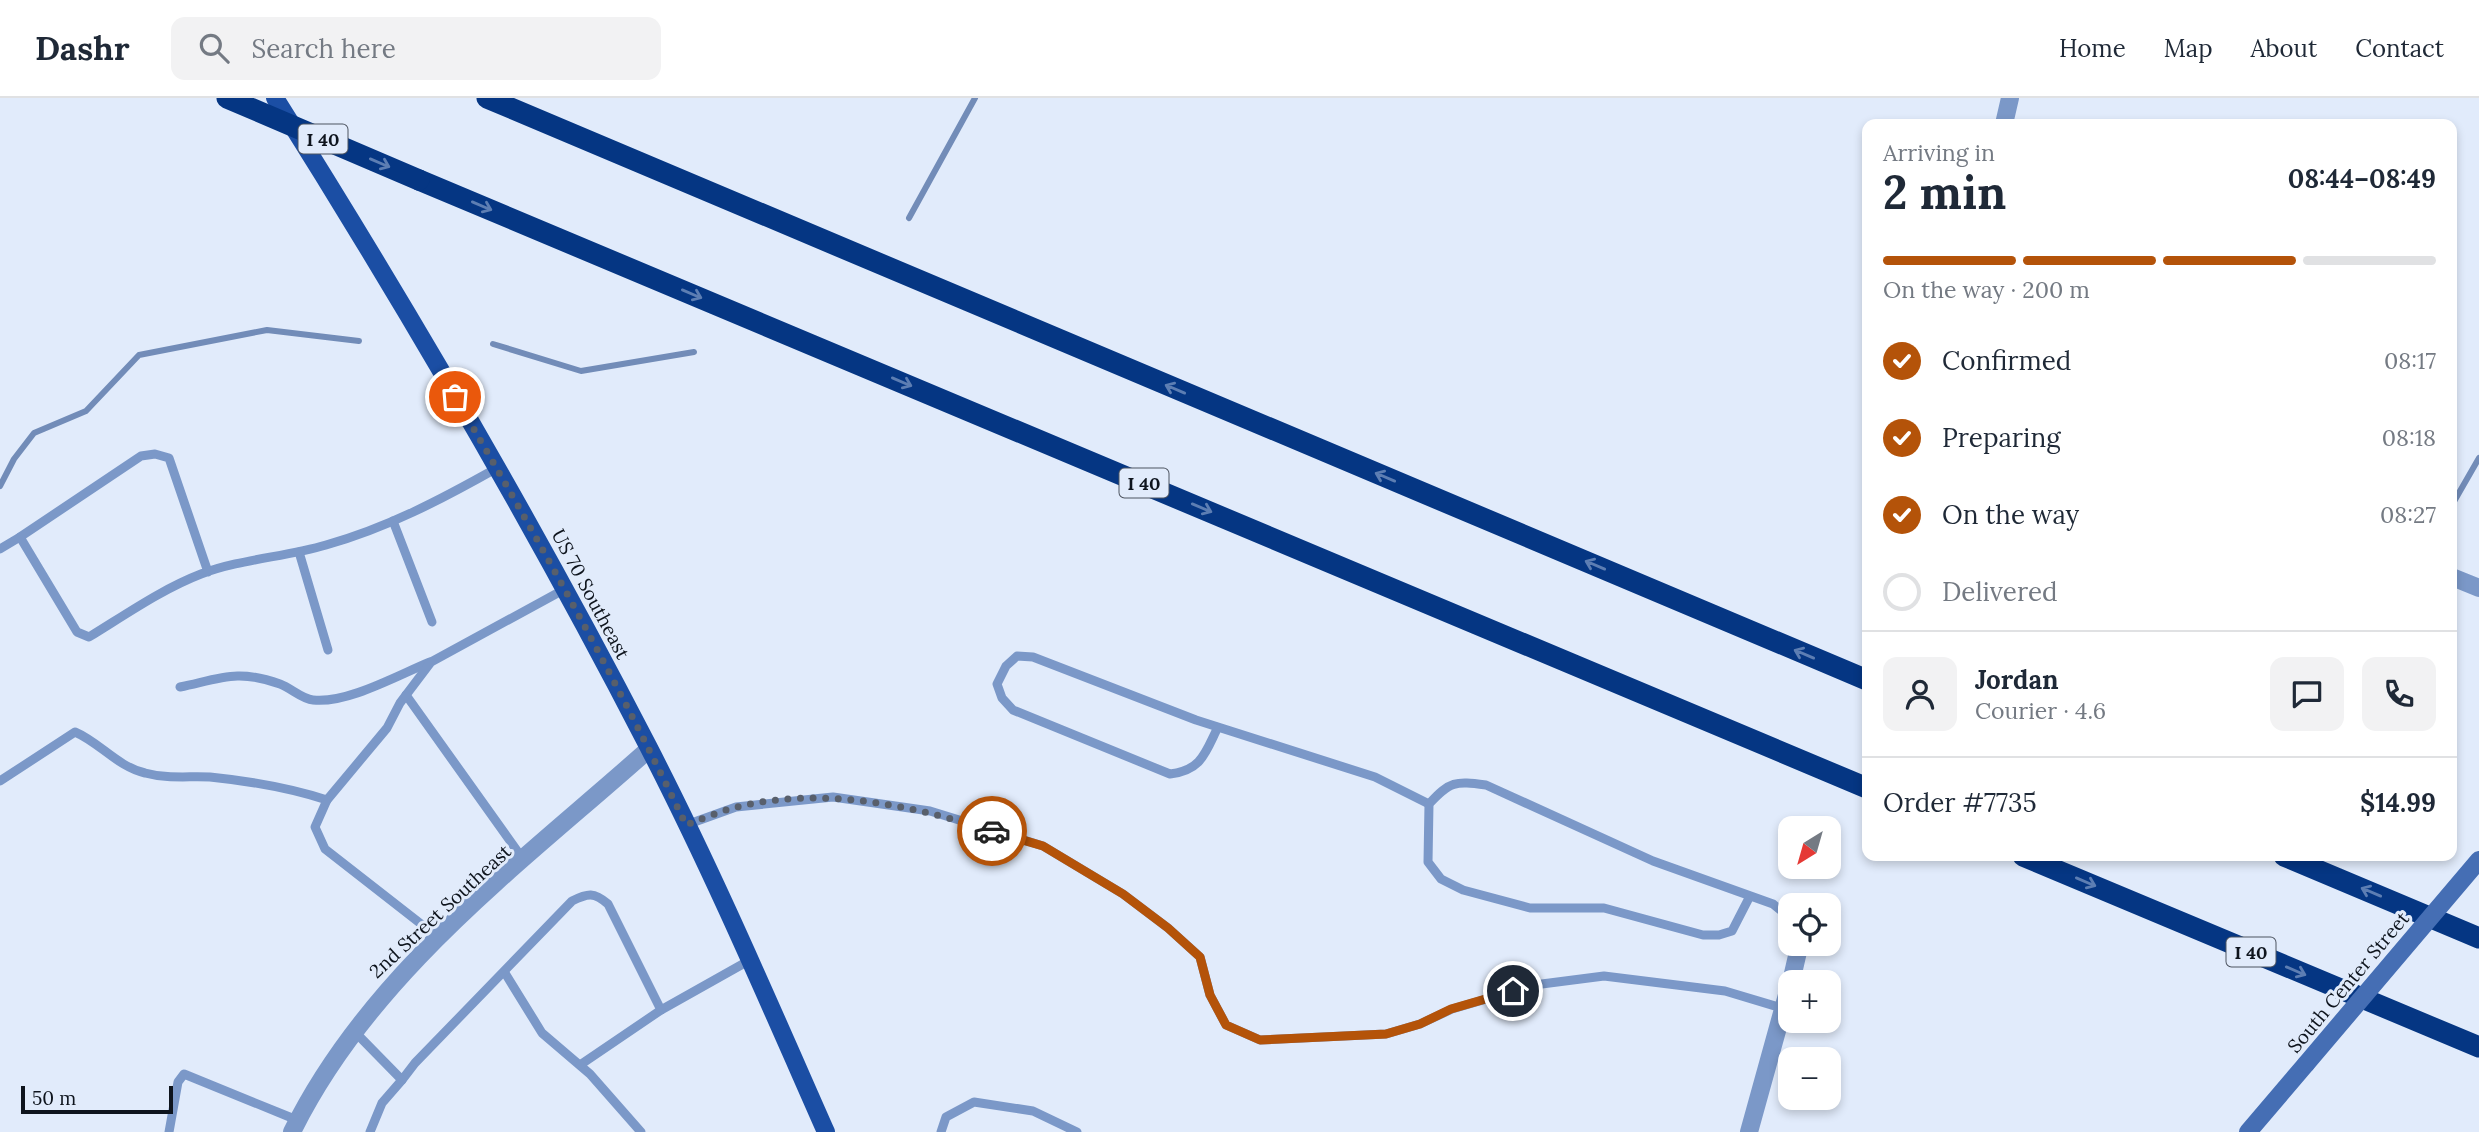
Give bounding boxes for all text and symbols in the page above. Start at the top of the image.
search box [171,17,661,80]
text: Dashr [35,27,129,69]
icon: search [195,29,233,67]
text: Search here [251,32,396,65]
text: Home [2059,33,2126,64]
text: Map [2164,33,2213,64]
text: About [2251,33,2317,64]
text: Contact [2355,33,2444,64]
road number: I 40 [298,124,348,154]
text: Arriving in [1883,138,1995,167]
one-way arrow [368,158,390,171]
text: 08:44–08:49 [2288,162,2436,195]
text: 2 min [1883,163,2006,222]
one-way arrow [471,201,492,214]
text: On the way · 200 m [1883,275,2090,304]
one-way arrow [681,288,703,301]
icon: check [1883,342,1921,380]
text: Confirmed [1942,344,2071,377]
text: 08:17 [2384,346,2436,375]
pin [425,367,485,427]
one-way arrow [891,376,912,389]
icon: bag [436,378,474,416]
one-way arrow [1165,381,1187,394]
icon: check [1883,419,1921,457]
text: Preparing [1942,421,2061,454]
text: 08:18 [2382,423,2436,452]
road number: I 40 [1120,468,1168,498]
one-way arrow [1375,470,1396,483]
icon: check [1883,496,1921,534]
text: On the way [1942,498,2079,531]
text: 08:27 [2380,500,2436,529]
one-way arrow [1191,502,1212,515]
street label: US 70 Southeast [547,525,636,664]
one-way arrow [1584,558,1606,571]
text: Delivered [1942,575,2058,608]
one-way arrow [1794,646,1816,659]
button: person [1883,657,1957,731]
button: chat [2270,657,2344,731]
button: phone [2362,657,2436,731]
text: Jordan [1975,663,2059,696]
text: Courier · 4.6 [1975,696,2106,725]
text: Order #7735 [1883,786,2037,819]
text: $14.99 [2360,786,2436,819]
courier [957,796,1027,866]
icon: car [973,812,1011,850]
north arrow [1778,816,1841,878]
map controls [1778,816,1841,1110]
street label: 2nd Street Southeast [364,839,516,983]
one-way arrow [2075,877,2096,890]
one-way arrow [2361,885,2382,898]
button: locate [1778,893,1841,956]
street label: South Center Street [2282,906,2414,1057]
road number: I 40 [2226,938,2276,966]
pin [1483,961,1543,1021]
one-way arrow [2284,965,2306,978]
button: + [1778,970,1841,1033]
icon: home [1494,972,1532,1010]
button: − [1778,1047,1841,1110]
scale bar [21,1083,173,1115]
text: 50 m [32,1086,76,1110]

